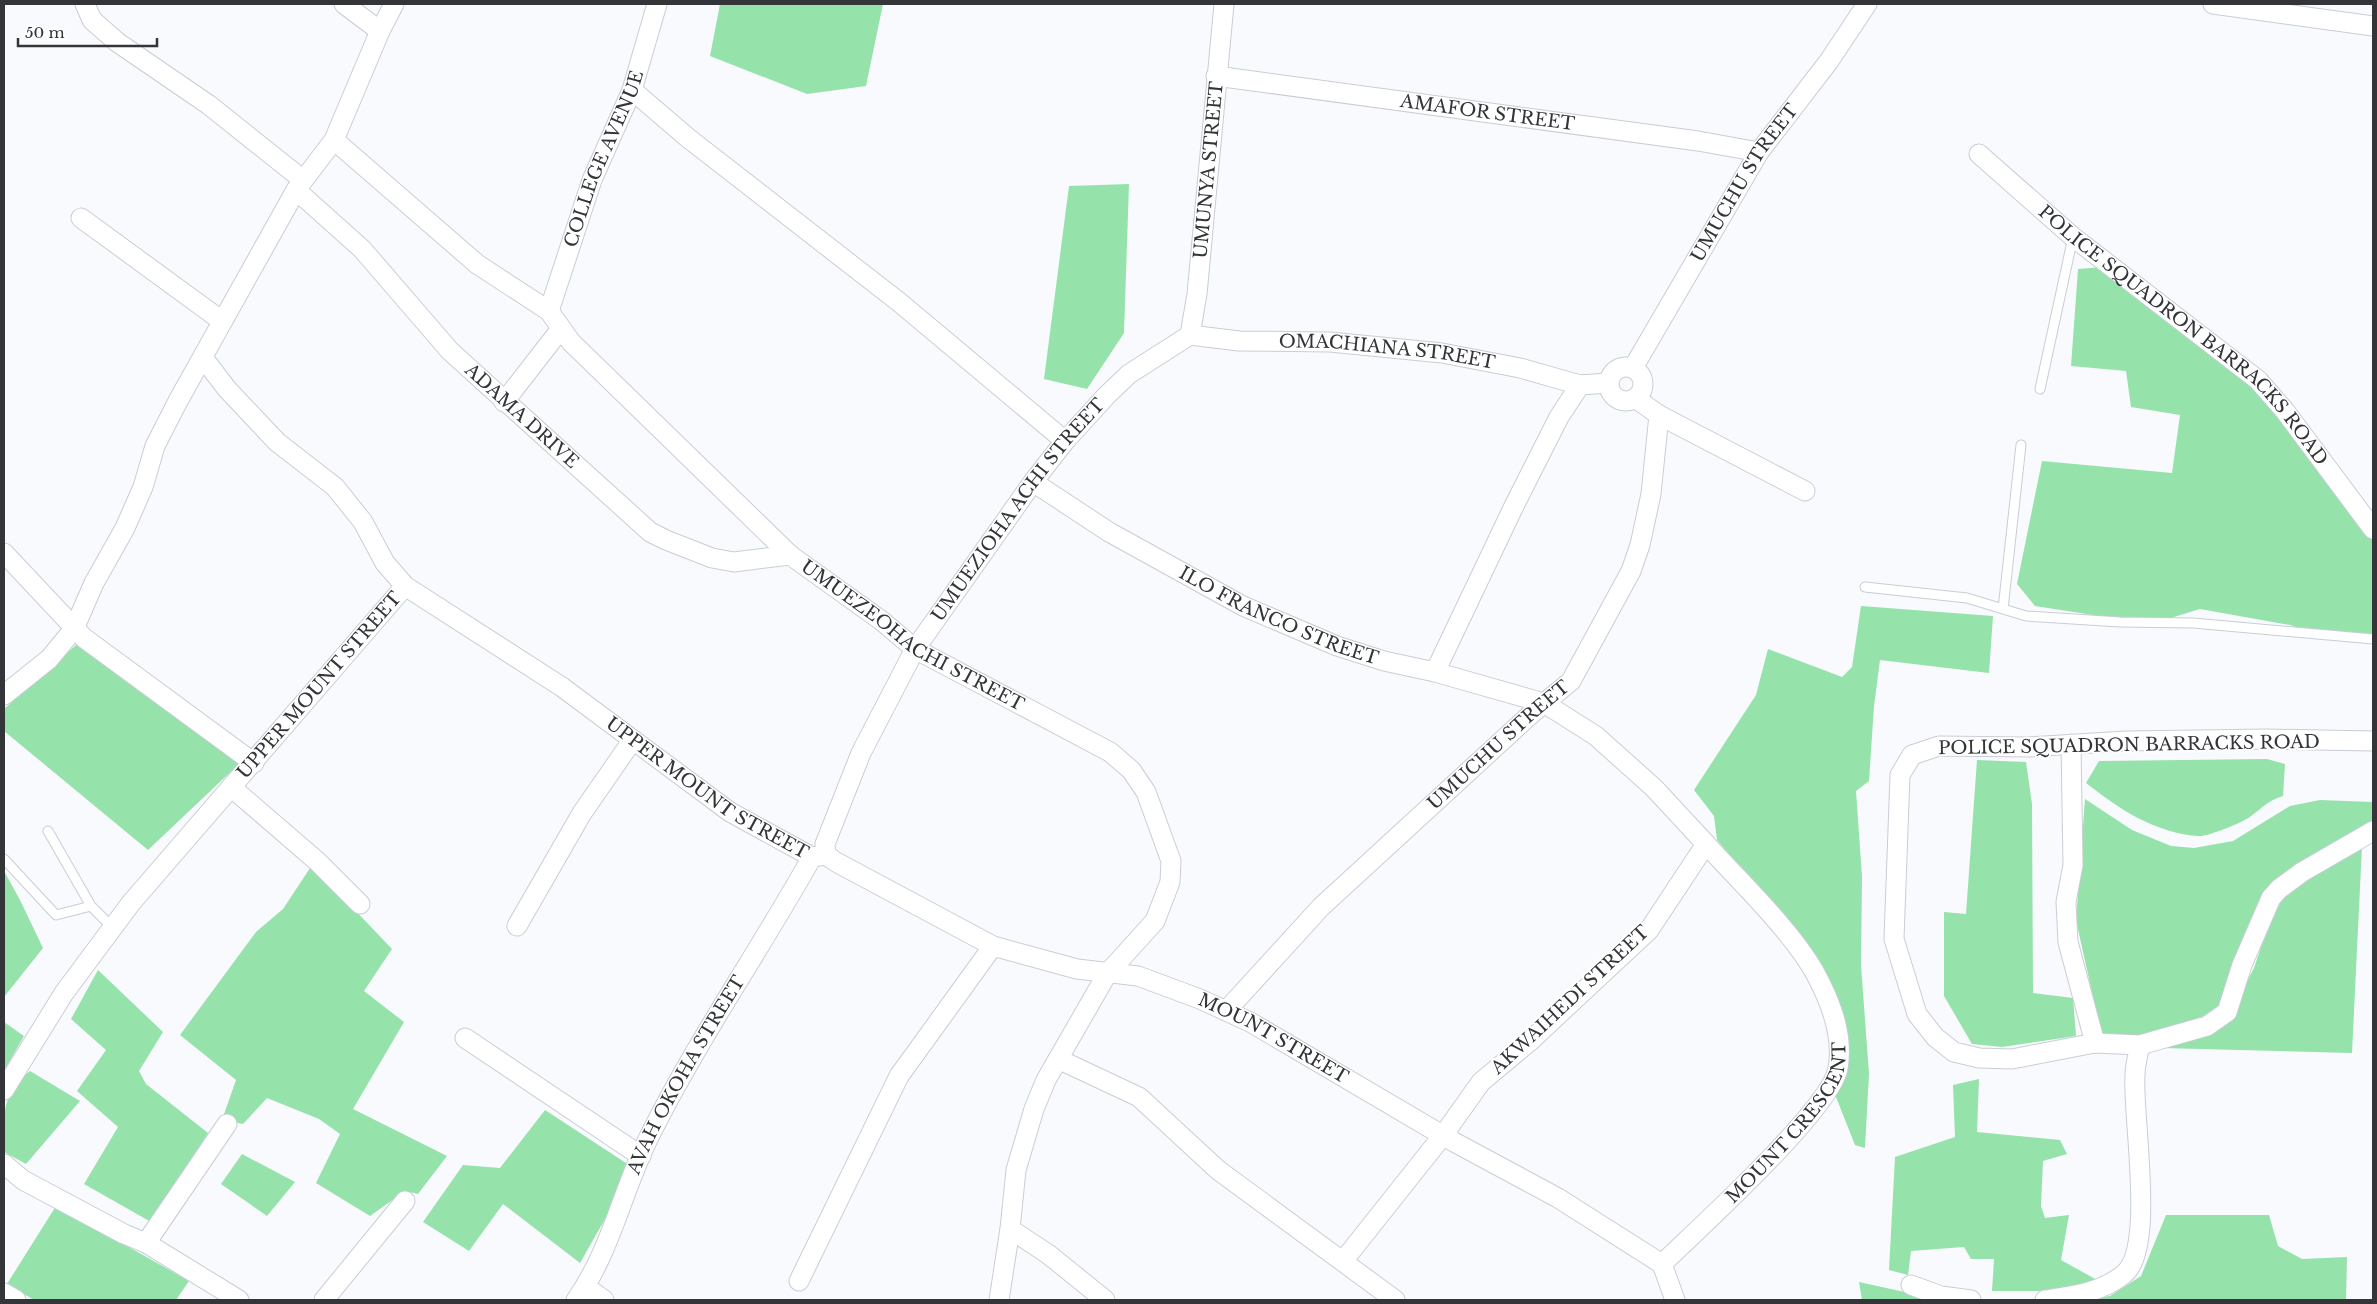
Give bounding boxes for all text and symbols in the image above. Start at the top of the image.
scale bar [18,15,156,47]
text: 50 m [25,23,65,42]
street label: COLLEGE AVENUE [560,68,648,250]
street label: UMUNYA STREET [1189,80,1228,260]
street label: AMAFOR STREET [1398,90,1577,135]
street label: UMUCHU STREET [1686,99,1803,266]
street label: POLICE SQUADRON BARRACKS ROAD [2034,201,2332,469]
street label: OMACHIANA STREET [1279,330,1498,374]
street label: ADAMA DRIVE [460,358,583,473]
street label: UMUEZIOHA ACHI STREET [927,394,1109,626]
street label: UMUEZEOHACHI STREET [797,555,1028,716]
street label: ILO FRANCO STREET [1175,562,1382,670]
street label: UPPER MOUNT STREET [232,587,406,783]
street label: UMUCHU STREET [1423,676,1574,815]
street label: UPPER MOUNT STREET [602,712,813,864]
street label: POLICE SQUADRON BARRACKS ROAD [1938,731,2320,759]
street label: AKWAIHEDI STREET [1486,921,1654,1080]
street label: AVAH OKOHA STREET [622,971,750,1178]
street label: MOUNT STREET [1195,989,1353,1089]
street label: MOUNT CRESCENT [1721,1041,1851,1208]

